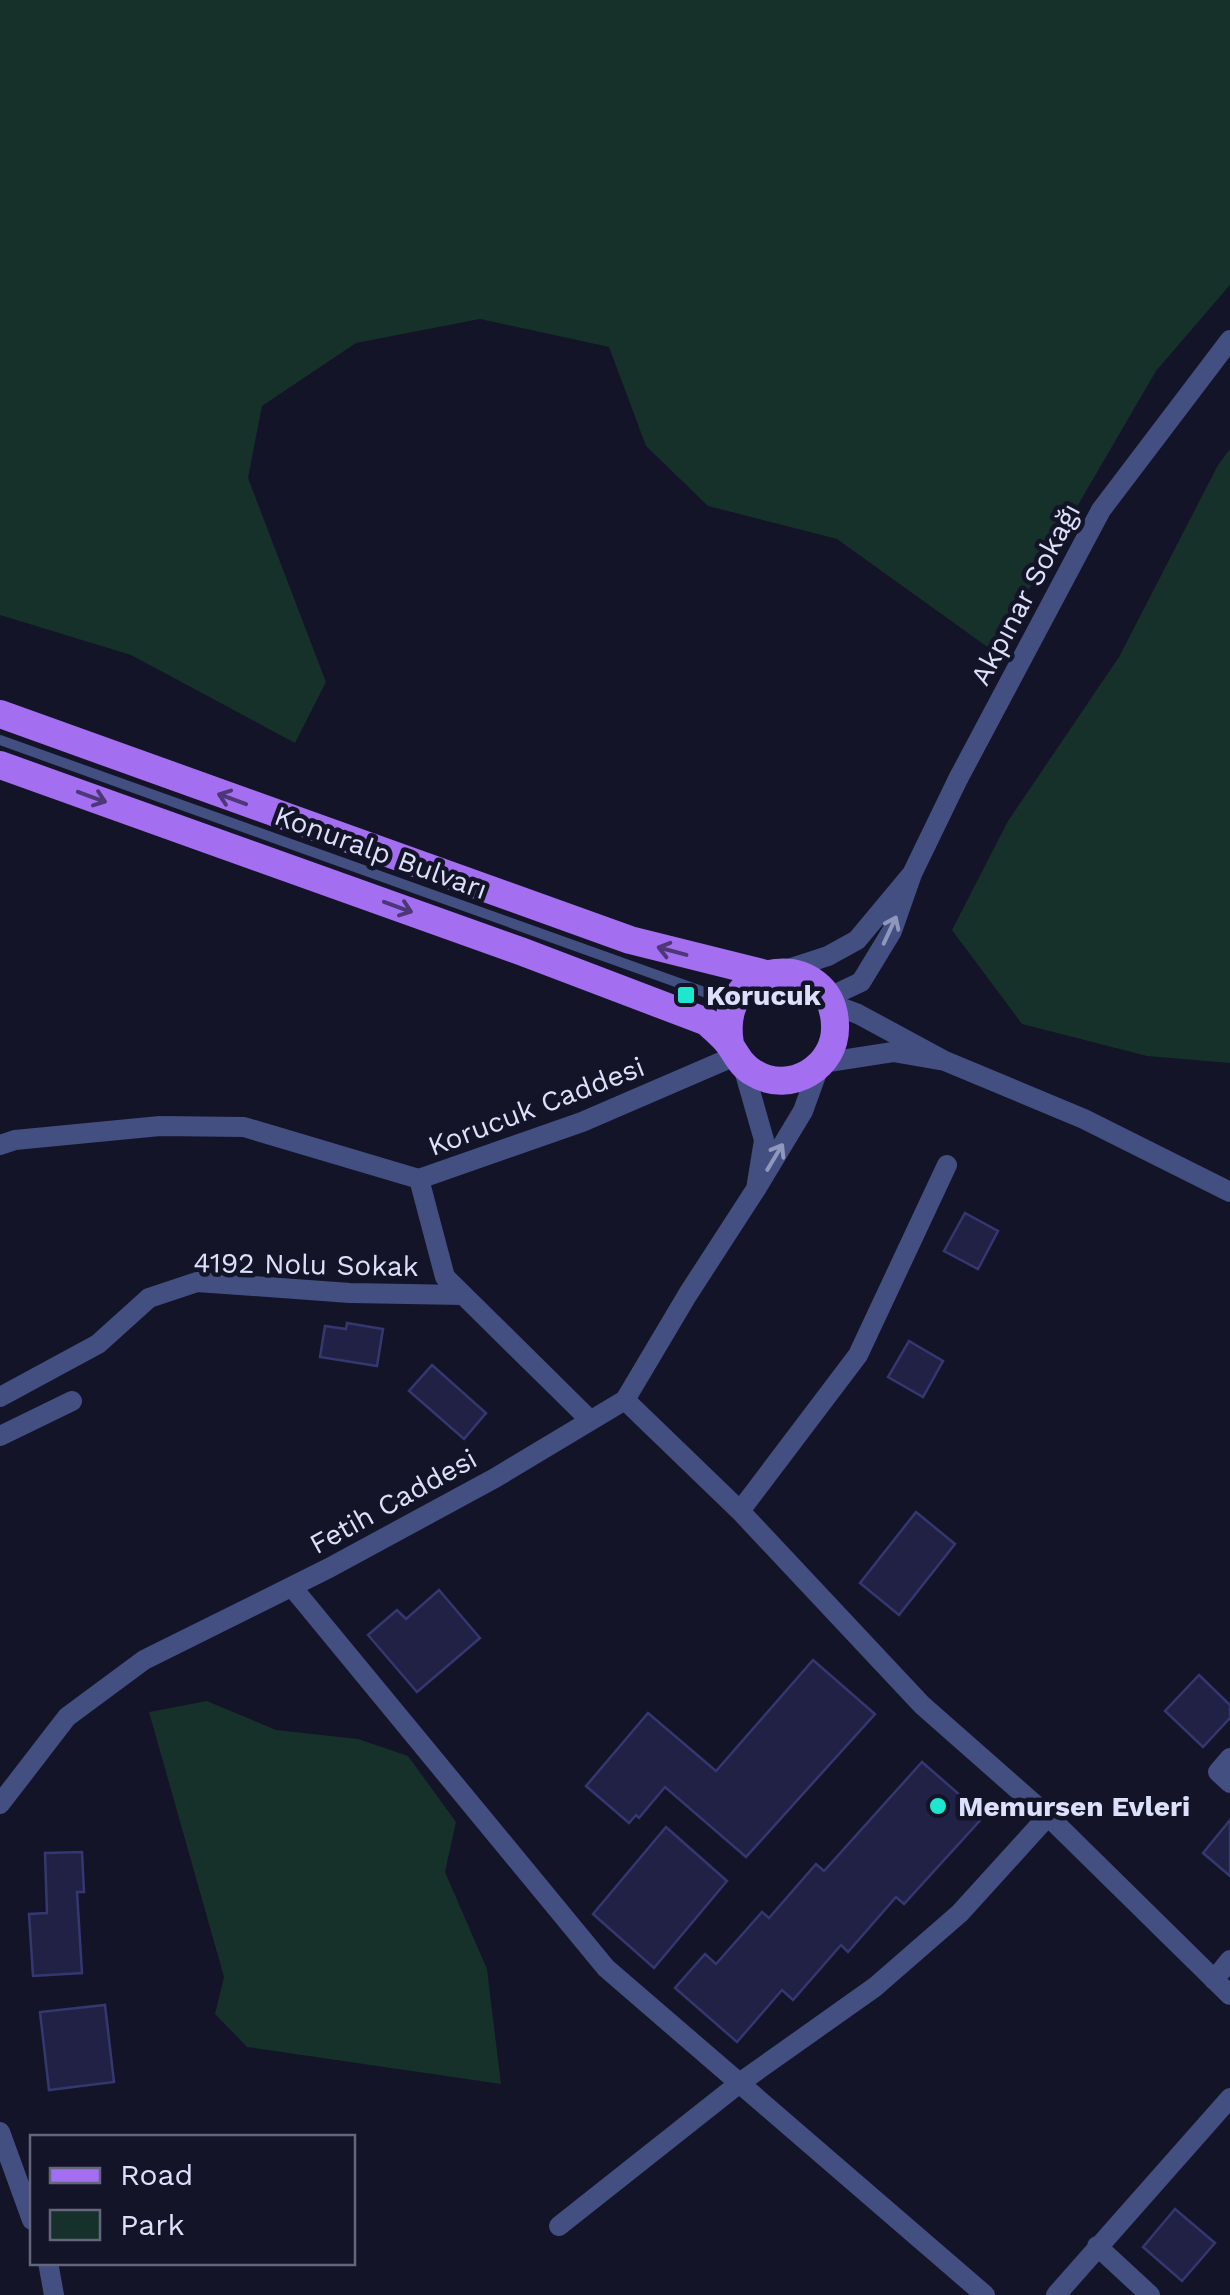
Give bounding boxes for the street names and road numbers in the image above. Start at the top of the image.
street label: Akpınar Sokağı [964,498,1087,691]
street label: Konuralp Bulvarı [270,799,492,906]
street label: Korucuk Caddesi [423,1050,649,1163]
street label: 4192 Nolu Sokak [193,1246,419,1283]
street label: Fetih Caddesi [304,1442,483,1561]

